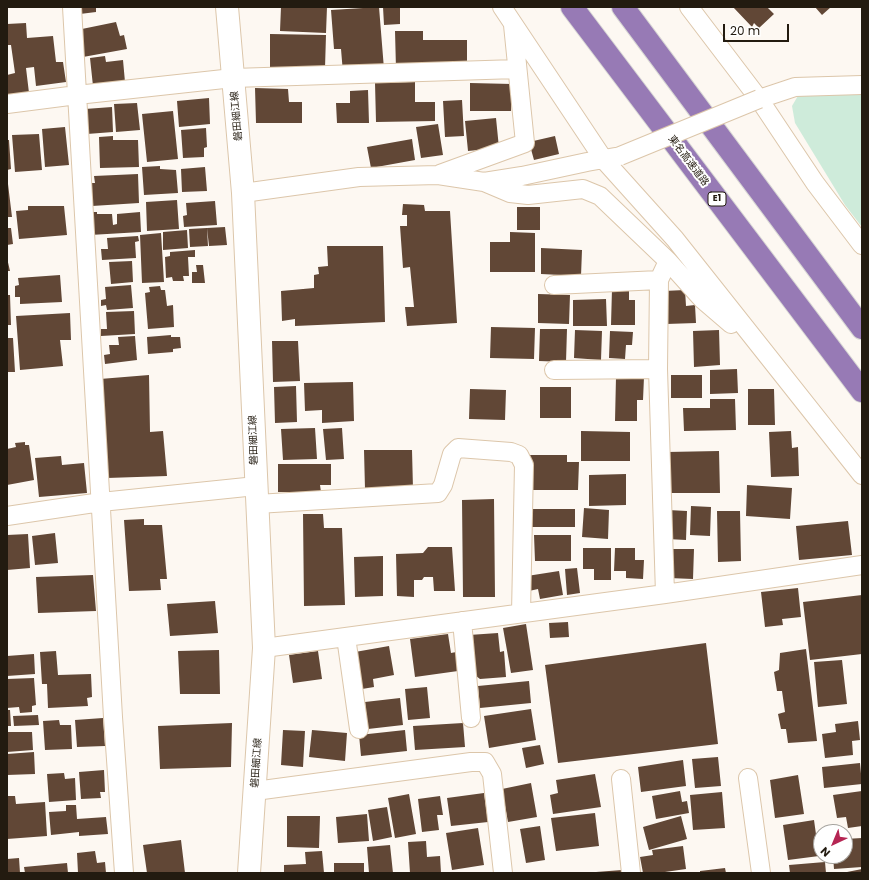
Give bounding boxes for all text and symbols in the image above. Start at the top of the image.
scale bar [725,16,791,42]
text: 20 m [730,22,760,39]
street label: 磐田細江線 [229,91,245,141]
street label: 東名高速道路 [665,133,711,189]
road number: E1 [708,192,726,206]
street label: 磐田細江線 [247,415,261,465]
street label: 磐田細江線 [249,738,265,788]
north arrow [813,824,853,864]
text: N [817,843,834,861]

